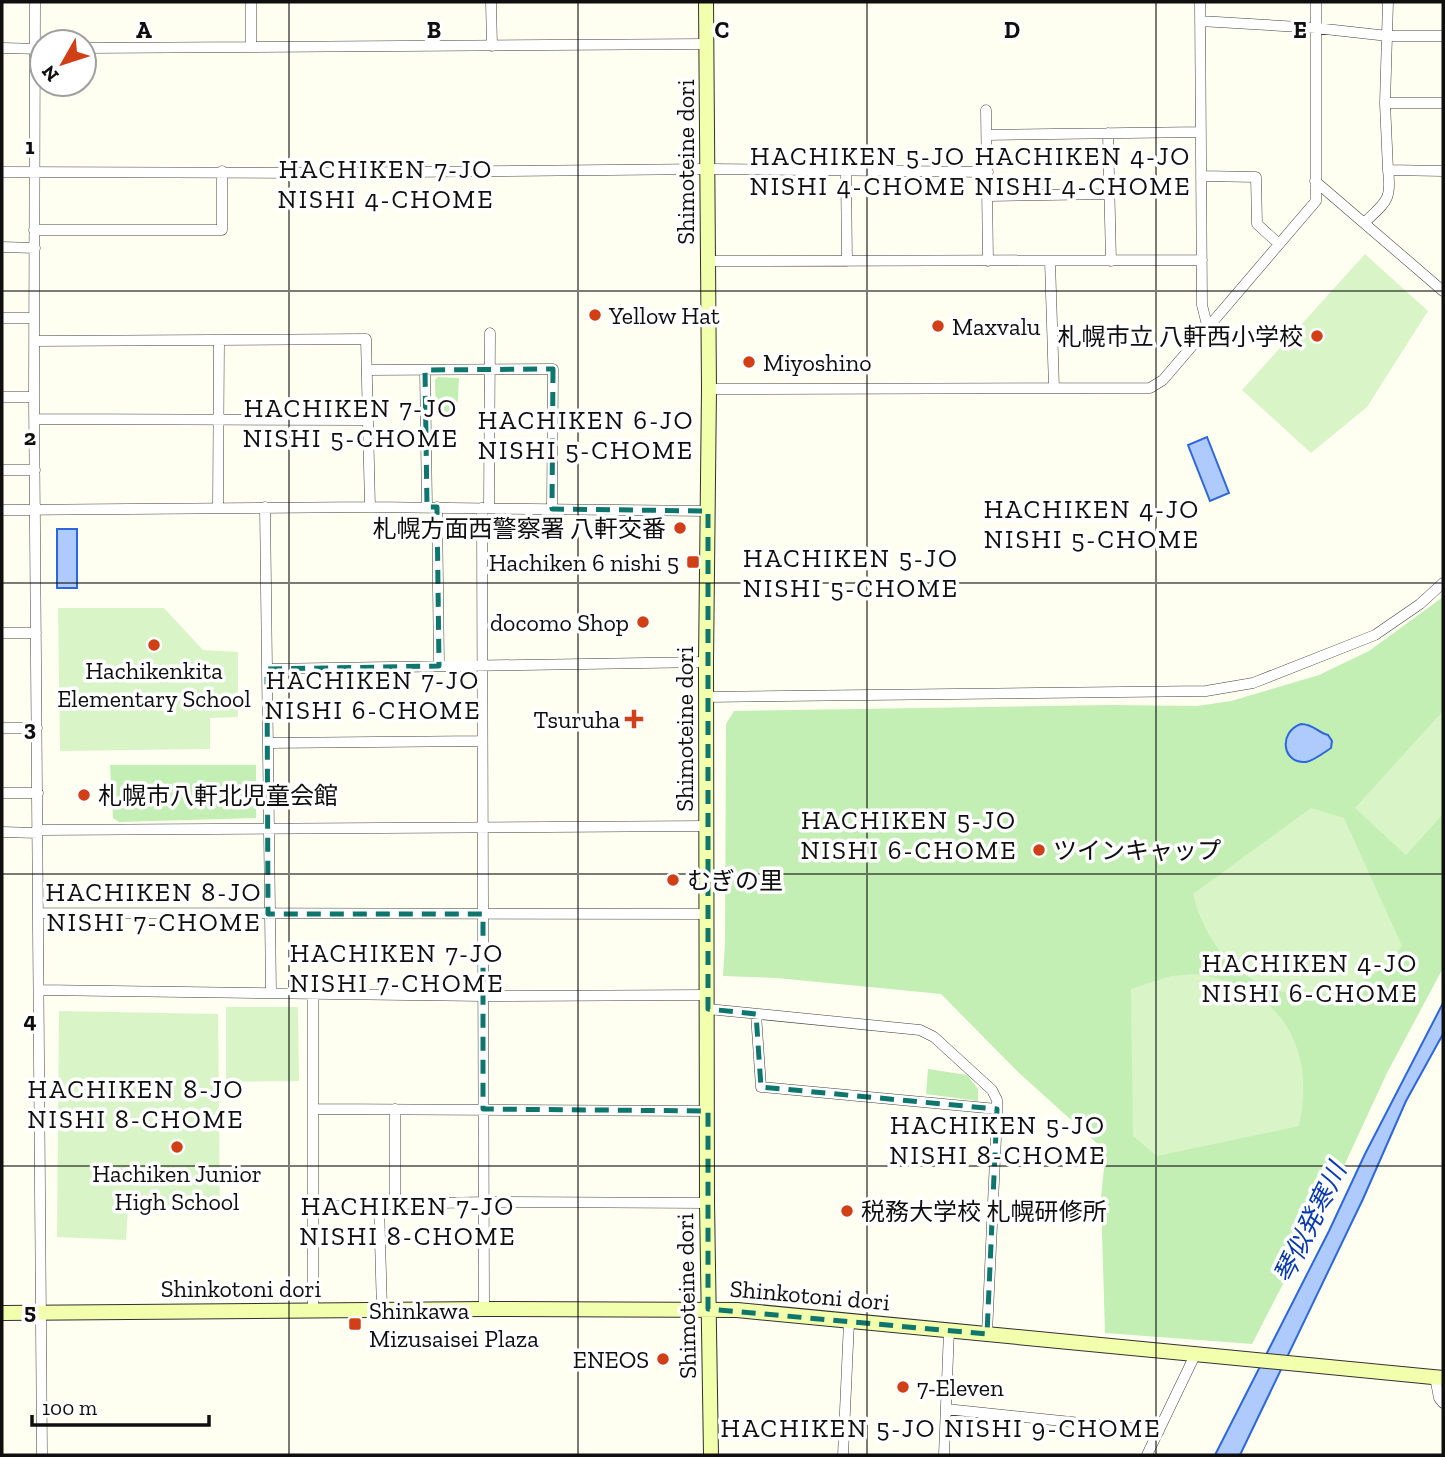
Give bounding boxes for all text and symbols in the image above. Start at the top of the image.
text: A [136,16,152,44]
text: B [427,16,441,44]
text: C [715,16,729,44]
text: D [1004,16,1020,44]
text: E [1293,16,1307,44]
north arrow [28,28,98,98]
text: N [37,61,64,86]
street label: Shimoteine dori [671,79,700,245]
text: 1 [25,132,35,160]
district label: HACHIKEN 5-JO NISHI 4-CHOME [749,140,967,202]
district label: HACHIKEN 4-JO NISHI 4-CHOME [974,140,1192,202]
district label: HACHIKEN 7-JO NISHI 4-CHOME [277,153,495,215]
place label: Yellow Hat [608,301,720,330]
marker: Yellow Hat [587,307,603,323]
place label: Maxvalu [952,312,1041,341]
marker: Maxvalu [930,318,946,334]
place label: 札幌市立 八軒西小学校 [1058,322,1303,351]
marker: 札幌市立 八軒西小学校 [1309,328,1325,344]
place label: Miyoshino [763,348,872,377]
marker: Miyoshino [741,354,757,370]
district label: HACHIKEN 7-JO NISHI 5-CHOME [243,392,459,454]
district label: HACHIKEN 6-JO NISHI 5-CHOME [478,404,694,466]
text: 2 [24,423,36,451]
district label: HACHIKEN 4-JO NISHI 5-CHOME [984,493,1200,555]
place label: 札幌方面西警察署 八軒交番 [373,514,666,543]
marker: 札幌方面西警察署 八軒交番 [672,520,688,536]
district label: HACHIKEN 5-JO NISHI 5-CHOME [743,542,959,604]
place label: Hachiken 6 nishi 5 [489,548,679,577]
marker: Hachiken 6 nishi 5 [685,554,701,570]
place label: docomo Shop [490,608,629,637]
marker: docomo Shop [635,614,651,630]
marker: Hachikenkita Elementary School [146,637,162,653]
street label: Shimoteine dori [670,646,699,812]
place label: Hachikenkita Elementary School [57,656,251,713]
district label: HACHIKEN 7-JO NISHI 6-CHOME [264,664,482,726]
place label: Tsuruha [534,705,620,734]
marker: Tsuruha [626,711,642,727]
text: 3 [24,714,36,742]
place label: 札幌市八軒北児童会館 [98,781,338,810]
marker: 札幌市八軒北児童会館 [76,787,92,803]
district label: HACHIKEN 5-JO NISHI 6-CHOME [800,804,1018,866]
place label: ツインキャップ [1053,836,1221,865]
marker: ツインキャップ [1031,842,1047,858]
place label: むぎの里 [687,866,783,895]
marker: むぎの里 [665,872,681,888]
district label: HACHIKEN 8-JO NISHI 7-CHOME [46,876,262,938]
district label: HACHIKEN 7-JO NISHI 7-CHOME [290,937,505,999]
district label: HACHIKEN 4-JO NISHI 6-CHOME [1201,947,1419,1009]
text: 4 [23,1006,37,1034]
district label: HACHIKEN 8-JO NISHI 8-CHOME [27,1073,245,1135]
district label: HACHIKEN 5-JO NISHI 8-CHOME [889,1109,1107,1171]
marker: Hachiken Junior High School [169,1139,185,1155]
water label: 琴似発寒川 [1267,1155,1354,1288]
place label: Hachiken Junior High School [92,1159,262,1216]
district label: HACHIKEN 7-JO NISHI 8-CHOME [299,1190,517,1252]
place label: 税務大学校 札幌研修所 [861,1197,1106,1226]
marker: 税務大学校 札幌研修所 [839,1203,855,1219]
street label: Shimoteine dori [670,1213,702,1379]
street label: Shinkotoni dori [161,1274,322,1303]
street label: Shinkotoni dori [729,1274,891,1316]
place label: Shinkawa Mizusaisei Plaza [369,1296,539,1353]
text: 5 [24,1297,36,1325]
marker: Shinkawa Mizusaisei Plaza [347,1316,363,1332]
place label: ENEOS [573,1345,649,1374]
marker: ENEOS [655,1351,671,1367]
place label: 7-Eleven [917,1373,1004,1402]
marker: 7-Eleven [895,1379,911,1395]
scale bar [32,1384,208,1428]
text: 100 m [42,1395,97,1420]
district label: HACHIKEN 5-JO NISHI 9-CHOME [721,1412,1161,1444]

